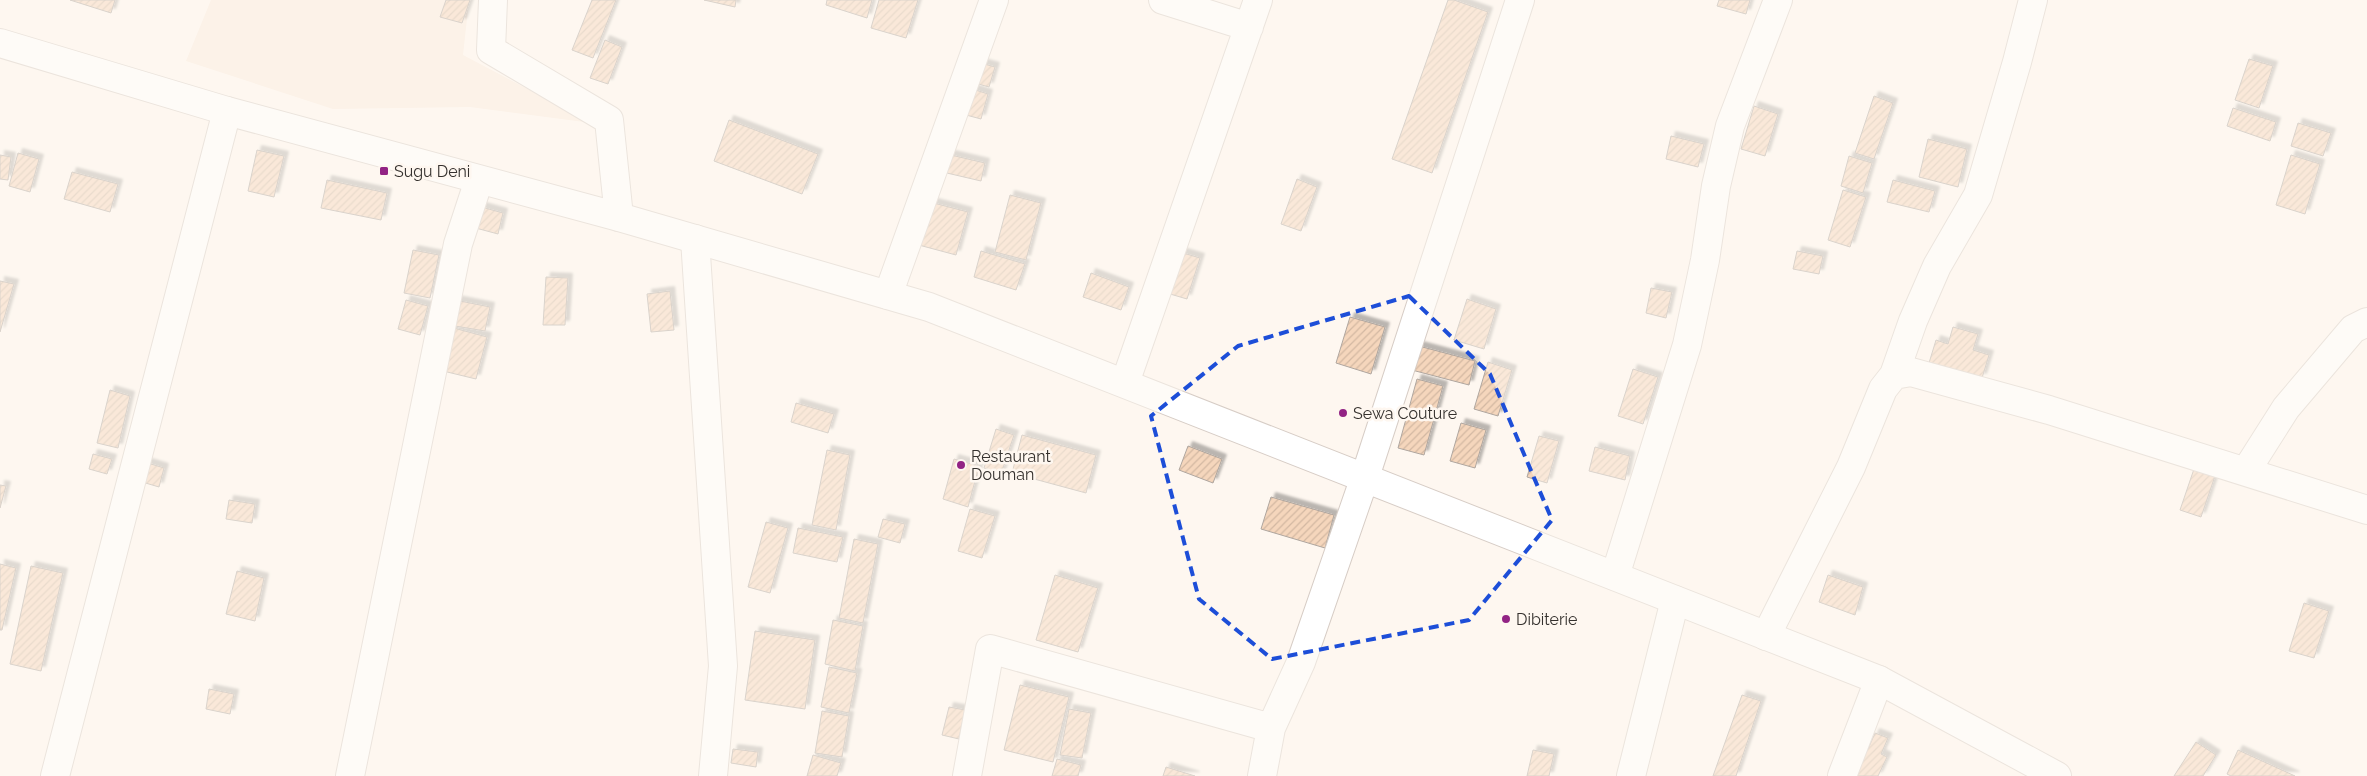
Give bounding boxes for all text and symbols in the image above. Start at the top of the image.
place label: Sugu Deni [394,162,470,181]
marker: Sugu Deni [378,165,390,177]
place label: Sewa Couture [1353,404,1457,423]
marker: Sewa Couture [1337,407,1349,419]
place label: Restaurant Douman [971,447,1051,484]
marker: Restaurant Douman [955,459,967,471]
place label: Dibiterie [1516,610,1577,629]
marker: Dibiterie [1500,613,1512,625]

